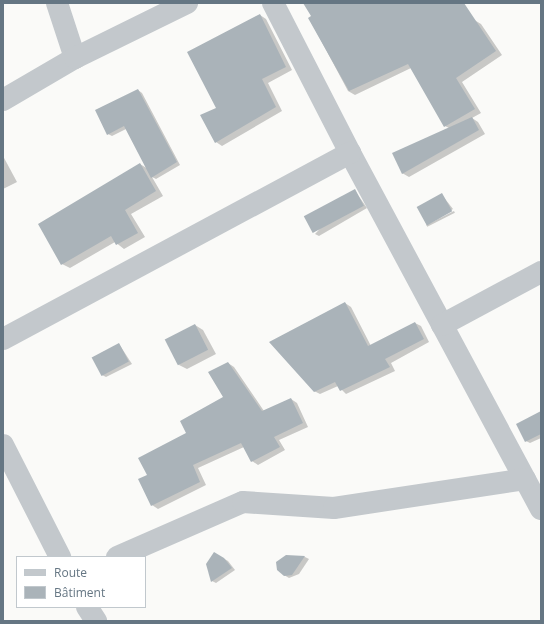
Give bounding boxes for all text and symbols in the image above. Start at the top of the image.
legend [16,556,146,608]
text: Route [54,564,87,581]
text: Bâtiment [54,584,105,601]

